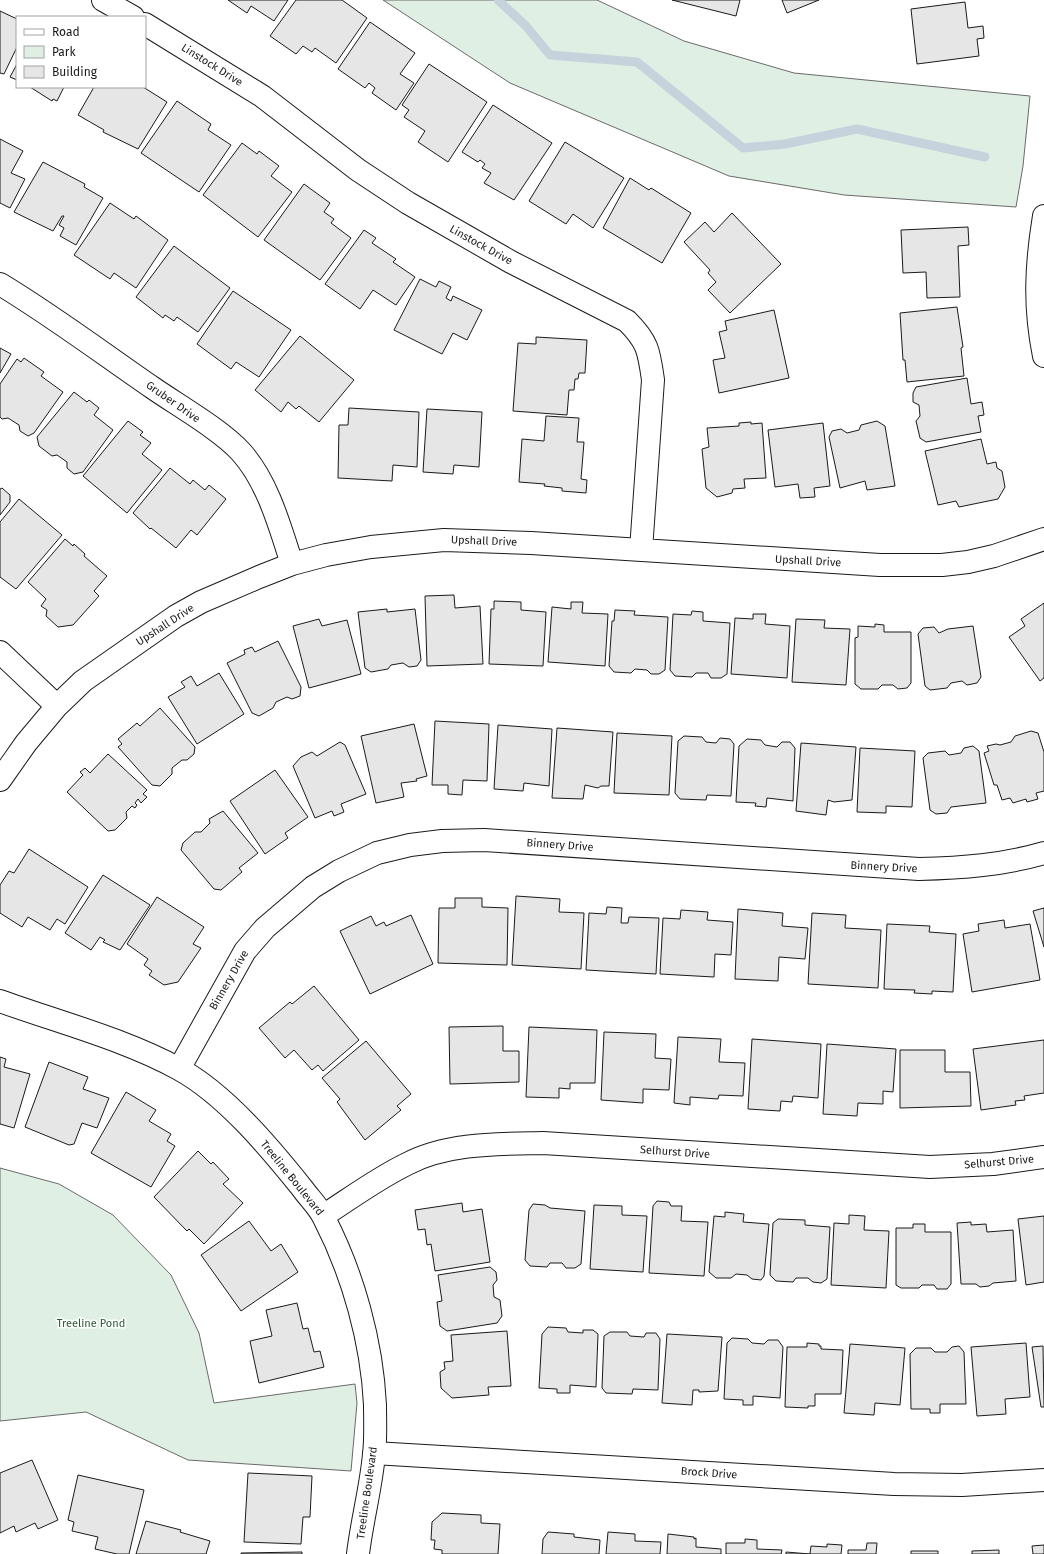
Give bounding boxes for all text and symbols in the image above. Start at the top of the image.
legend [16,16,146,88]
text: Road [52,25,80,39]
street label: Linstock Drive [179,41,245,89]
text: Park [52,45,76,59]
text: Building [52,65,98,79]
street label: Linstock Drive [447,222,515,268]
street label: Gruber Drive [143,379,203,425]
street label: Upshall Drive [451,533,517,549]
street label: Upshall Drive [774,553,842,569]
street label: Upshall Drive [134,601,196,649]
street label: Binnery Drive [526,836,594,854]
street label: Binnery Drive [850,859,918,875]
street label: Binnery Drive [207,948,251,1012]
street label: Treeline Boulevard [258,1138,326,1218]
street label: Selhurst Drive [640,1143,710,1161]
street label: Selhurst Drive [964,1152,1034,1172]
park label: Treeline Pond [57,1317,125,1330]
street label: Treeline Boulevard [354,1446,380,1540]
street label: Brock Drive [680,1465,738,1481]

